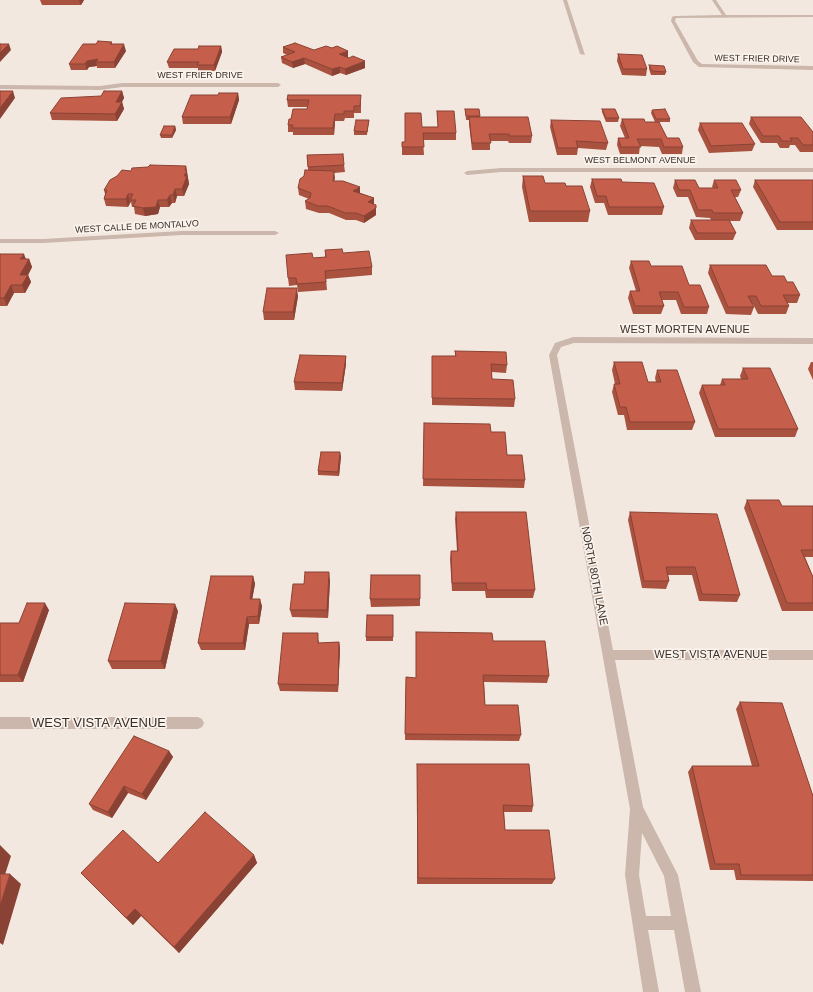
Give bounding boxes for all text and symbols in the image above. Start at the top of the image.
street label: WEST FRIER DRIVE [714,53,800,65]
street label: WEST FRIER DRIVE [157,71,243,81]
street label: WEST BELMONT AVENUE [585,156,695,166]
street label: WEST CALLE DE MONTALVO [75,218,199,236]
street label: WEST MORTEN AVENUE [620,323,750,337]
street label: NORTH 80TH LANE [578,525,610,627]
street label: WEST VISTA AVENUE [654,648,768,662]
street label: WEST VISTA AVENUE [32,715,166,731]

